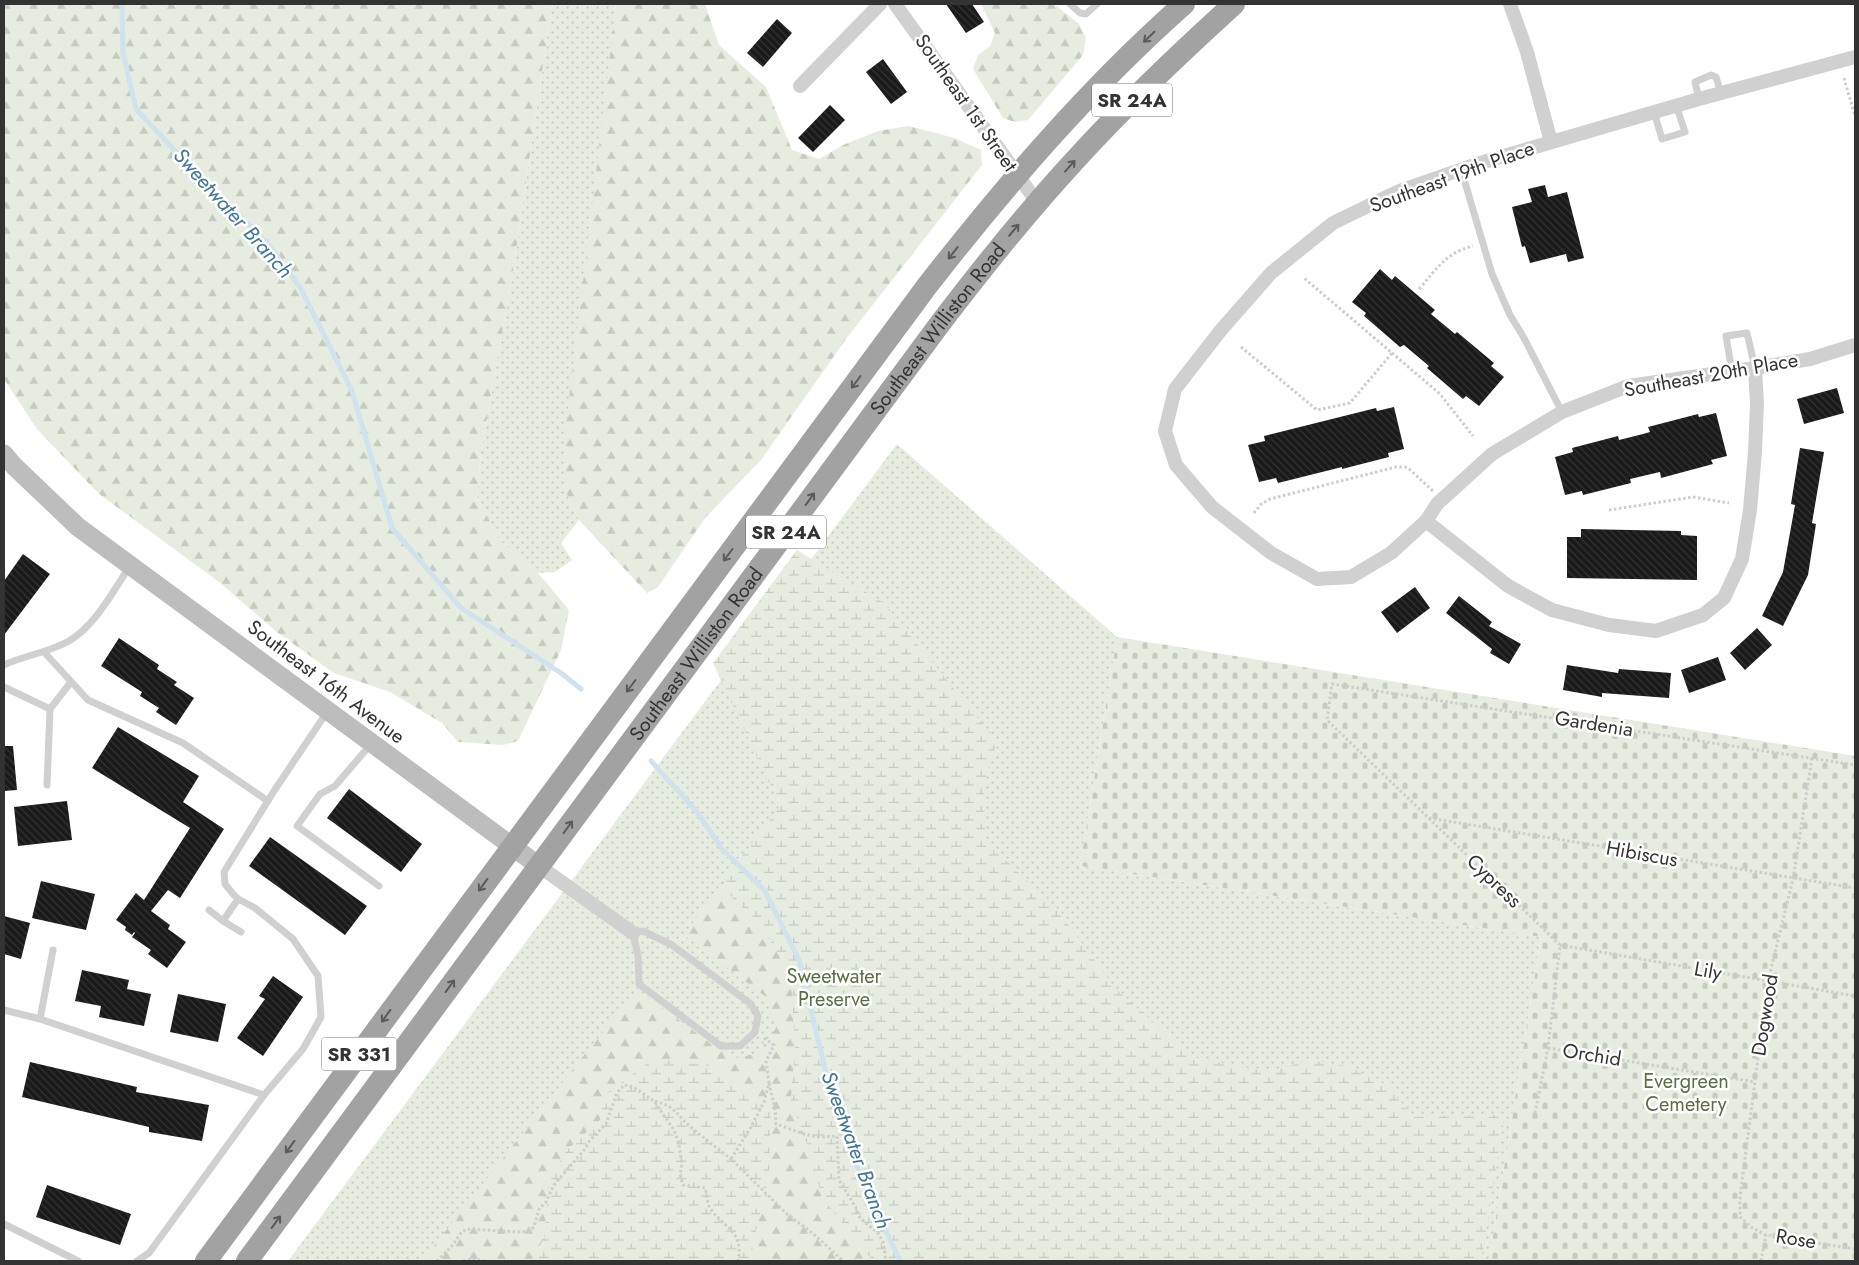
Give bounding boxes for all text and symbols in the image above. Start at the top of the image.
street label: Southeast 1st Street [908,28,1024,178]
one-way arrow [1143,31,1155,43]
road number: SR 24A [1092,84,1172,116]
street label: Southeast 19th Place [1366,134,1538,220]
water label: Sweetwater Branch [166,141,300,285]
one-way arrow [1064,160,1075,173]
one-way arrow [1008,224,1019,237]
street label: Southeast Williston Road [863,237,1012,421]
one-way arrow [948,246,959,259]
street label: Southeast 20th Place [1622,345,1800,405]
one-way arrow [850,375,861,388]
one-way arrow [805,492,815,506]
road number: SR 24A [746,516,826,548]
one-way arrow [722,548,733,561]
street label: Southeast Williston Road [622,561,770,747]
street label: Southeast 16th Avenue [241,613,411,751]
one-way arrow [626,679,636,693]
street label: Gardenia [1553,703,1635,745]
one-way arrow [563,820,573,834]
street label: Hibiscus [1604,833,1680,875]
street label: Cypress [1460,847,1528,915]
one-way arrow [478,878,488,892]
street label: Lily [1692,954,1724,988]
park label: Sweetwater Preserve [787,962,882,1014]
street label: Dogwood [1744,972,1786,1058]
one-way arrow [444,980,455,993]
one-way arrow [381,1009,392,1022]
street label: Orchid [1561,1036,1623,1074]
road number: SR 331 [322,1038,396,1070]
water label: Sweetwater Branch [814,1067,898,1233]
park label: Evergreen Cemetery [1643,1067,1729,1119]
one-way arrow [285,1140,295,1154]
one-way arrow [271,1215,281,1229]
street label: Rose [1774,1222,1818,1256]

